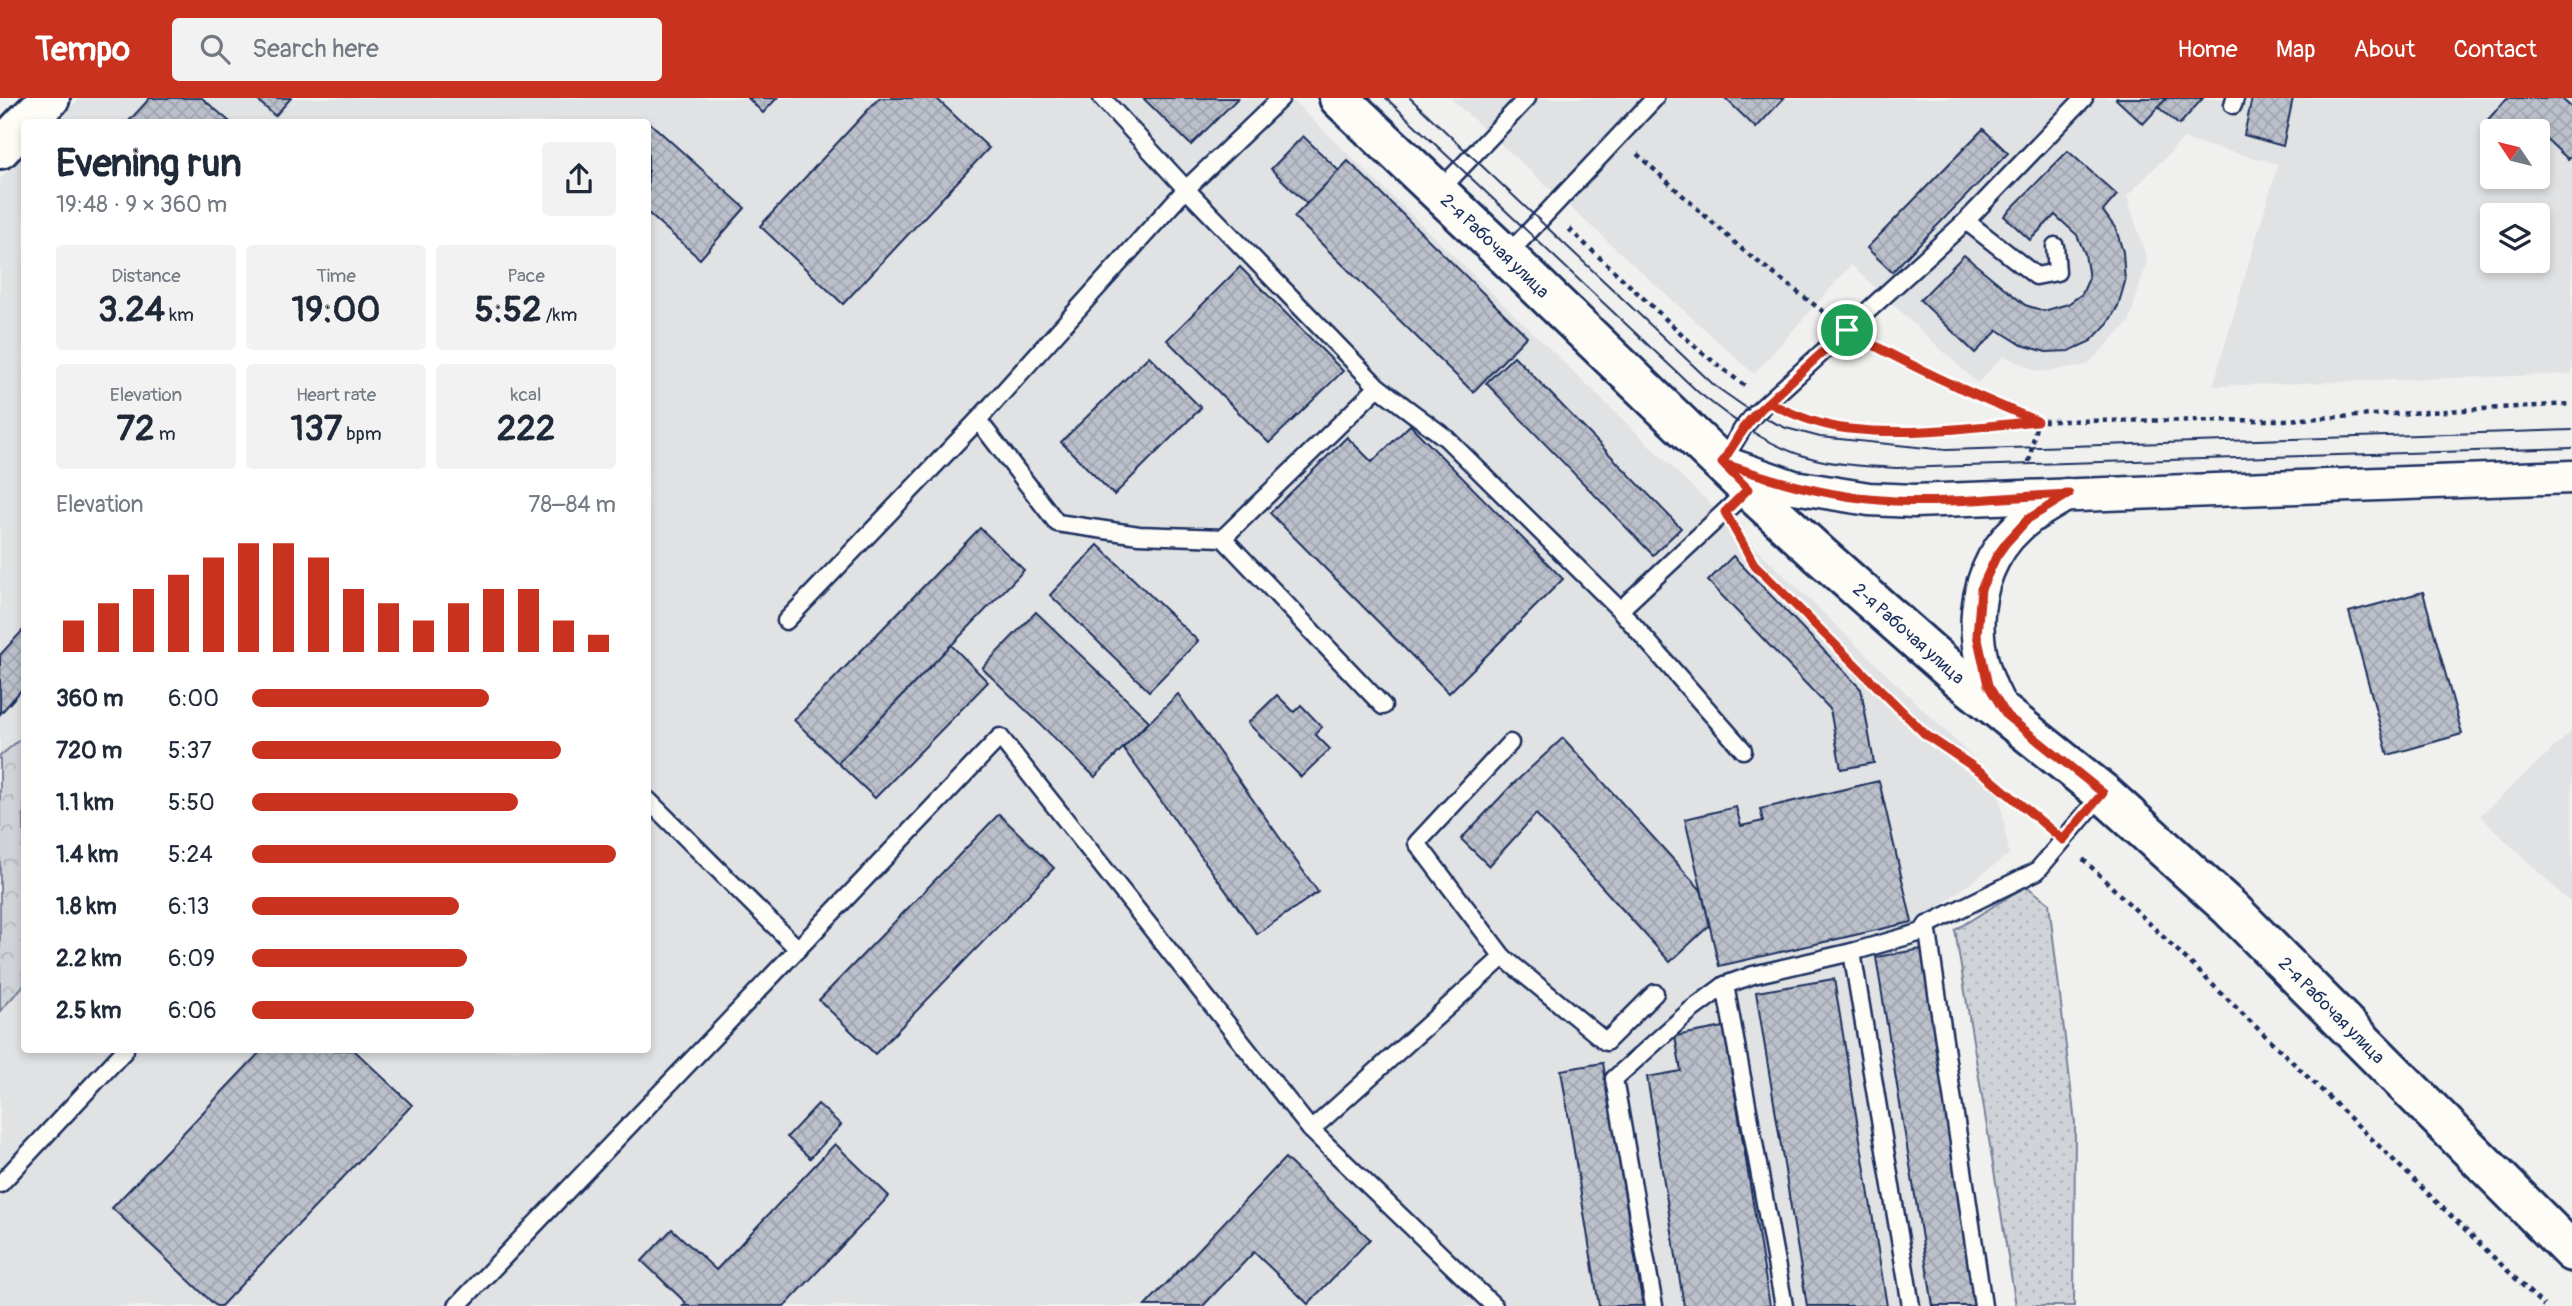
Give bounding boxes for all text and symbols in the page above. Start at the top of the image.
search box [172,18,662,81]
text: Tempo [35,29,130,70]
icon: search [196,30,234,68]
text: Search here [252,33,379,65]
text: Home [2177,35,2238,64]
text: Map [2276,35,2316,64]
text: About [2354,35,2416,64]
text: Contact [2454,35,2537,64]
north arrow [2480,119,2550,189]
map controls [2480,119,2550,273]
text: Evening run [56,140,242,188]
button: share [542,142,616,216]
street label: 2-я Рабочая улица [1435,189,1554,303]
text: 19:48 · 9 × 360 m [56,190,227,219]
button: layers [2480,203,2550,273]
text: Distance [111,264,181,288]
text: Time [316,264,356,288]
text: Pace [507,264,545,288]
text: 3.24 [98,288,165,332]
text: 19:00 [292,288,380,332]
text: 5:52 [475,288,542,332]
pin [1817,300,1877,360]
text: km [165,303,194,327]
text: /km [542,303,577,327]
icon: arrive [1828,311,1866,349]
text: Elevation [110,383,182,407]
text: Heart rate [296,383,376,407]
text: kcal [511,383,541,407]
text: 72 [116,407,155,451]
text: 137 [290,407,342,451]
text: 222 [497,407,555,451]
text: m [155,422,176,446]
text: bpm [342,422,382,446]
text: Elevation [56,490,144,519]
text: 78–84 m [528,490,616,519]
street label: 2-я Рабочая улица [1848,578,1969,690]
text: 360 m [56,684,123,713]
text: 6:00 [168,684,219,713]
text: 720 m [56,736,122,765]
text: 5:37 [168,736,212,765]
text: 1.1 km [56,788,114,817]
text: 5:50 [168,788,215,817]
text: 1.4 km [56,840,118,869]
text: 5:24 [168,840,213,869]
text: 1.8 km [56,892,117,921]
text: 6:13 [168,892,209,921]
text: 2.2 km [56,944,122,973]
text: 6:09 [168,944,215,973]
street label: 2-я Рабочая улица [2273,952,2389,1069]
text: 2.5 km [56,996,121,1025]
text: 6:06 [168,996,217,1025]

